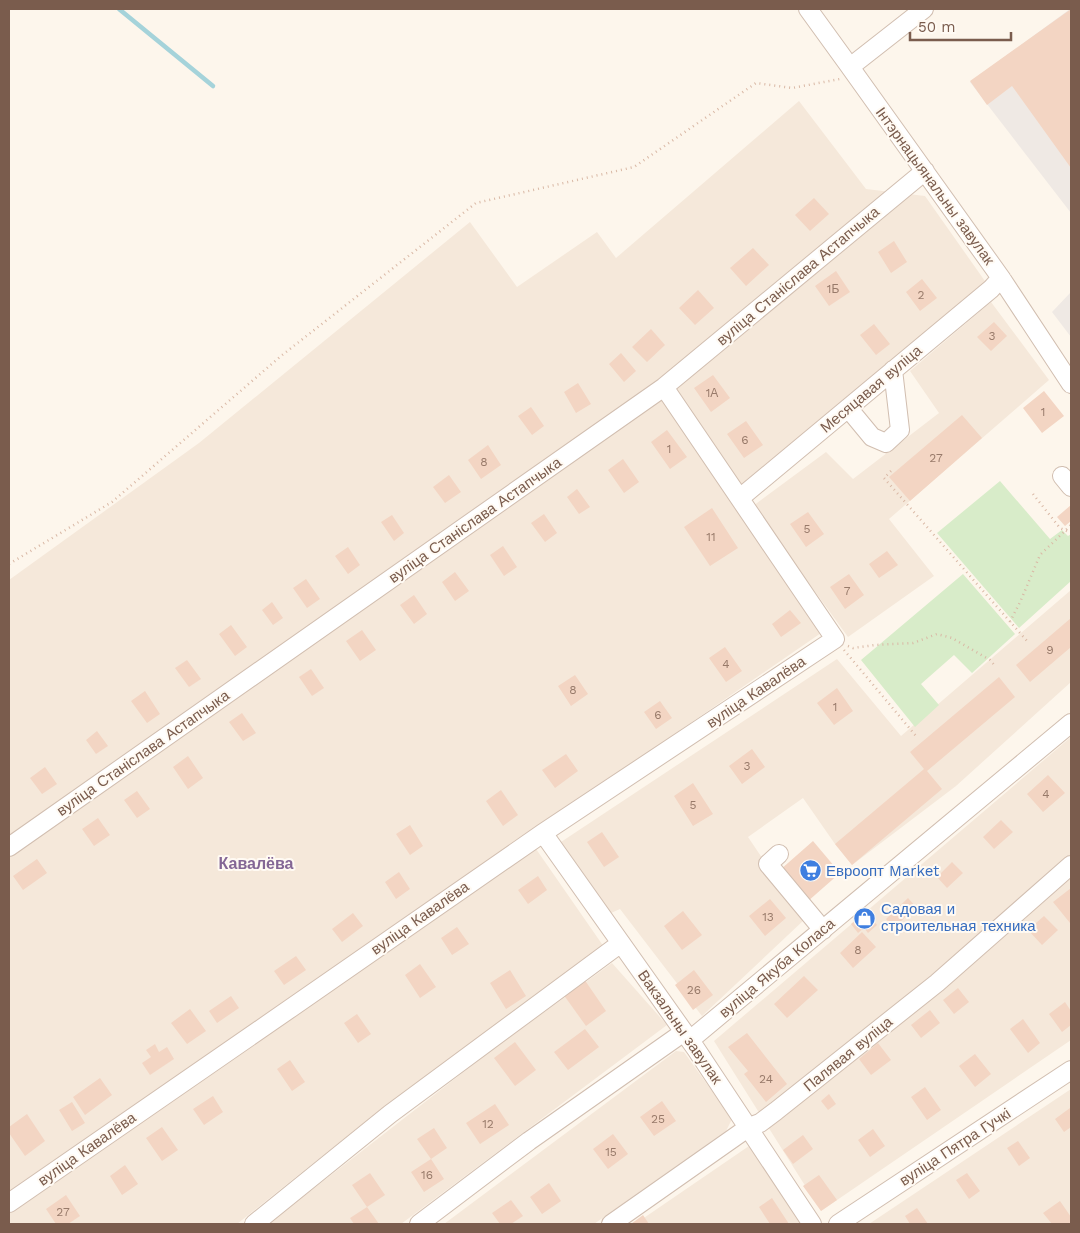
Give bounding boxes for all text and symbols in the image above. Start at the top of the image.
scale bar [910,10,1011,42]
text: 50 m [918,18,955,36]
street label: Інтэрнацыянальны завулак [872,104,999,269]
street label: вуліца Станіслава Астапчыка [713,202,883,349]
house number: 1Б [827,282,839,296]
house number: 2 [918,288,925,302]
house number: 3 [989,329,996,343]
street label: Месяцавая вуліца [817,341,926,437]
house number: 1А [706,386,718,400]
house number: 1 [1041,405,1045,419]
house number: 6 [741,433,749,447]
house number: 1 [667,442,671,456]
house number: 27 [929,451,943,465]
street label: вуліца Станіслава Астапчыка [385,453,565,587]
house number: 8 [480,455,488,469]
house number: 5 [804,522,811,536]
house number: 11 [706,530,716,544]
house number: 7 [844,584,851,598]
house number: 9 [1046,643,1054,657]
street label: вуліца Кавалёва [703,652,809,732]
house number: 4 [722,657,730,671]
house number: 8 [569,683,577,697]
street label: вуліца Станіслава Астапчыка [53,686,233,820]
house number: 1 [833,700,837,714]
house number: 6 [654,708,662,722]
house number: 3 [744,759,751,773]
house number: 4 [1042,787,1050,801]
house number: 5 [690,798,697,812]
district label: Кавалёва [219,854,294,873]
supermarket icon: Евроопт Market [798,859,822,883]
place label: Евроопт Market [826,862,940,880]
street label: вуліца Кавалёва [368,877,473,958]
place label: Садовая и строительная техника [881,900,1036,935]
shop icon: Садовая и строительная техника [853,906,877,930]
house number: 13 [762,910,774,924]
street label: вуліца Якуба Коласа [715,914,839,1022]
house number: 8 [854,943,862,957]
street label: Вакзальны завулак [634,967,726,1088]
house number: 26 [687,983,701,997]
street label: Палявая вуліца [800,1012,897,1095]
house number: 24 [759,1072,773,1086]
street label: вуліца Пятра Гучкі [896,1104,1014,1190]
street label: вуліца Кавалёва [35,1108,140,1189]
house number: 25 [651,1112,665,1126]
house number: 12 [482,1117,494,1131]
house number: 15 [605,1145,617,1159]
house number: 16 [421,1168,433,1182]
house number: 27 [56,1205,70,1219]

